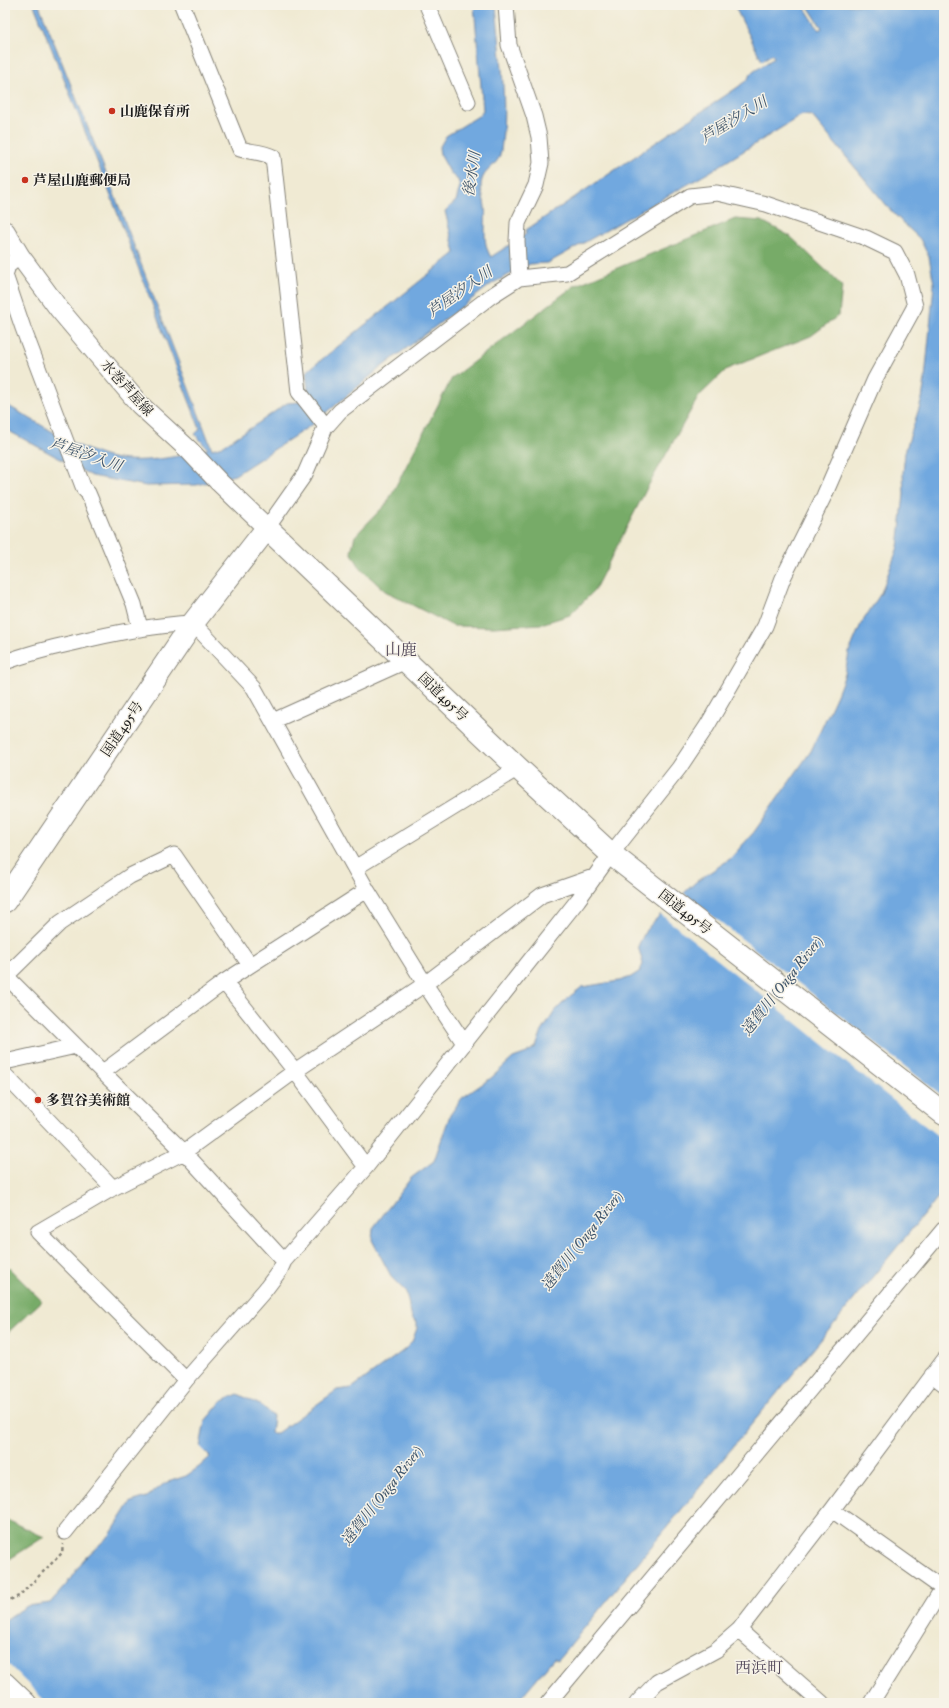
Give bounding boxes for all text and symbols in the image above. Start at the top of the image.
water label: 芦屋汐入川 [697,92,773,147]
place label: 山鹿保育所 [120,103,190,120]
marker: 山鹿保育所 [107,106,117,116]
water label: 後水川 [459,148,485,198]
place label: 芦屋山鹿郵便局 [33,172,131,189]
marker: 芦屋山鹿郵便局 [20,175,30,185]
water label: 芦屋汐入川 [424,262,498,321]
street label: 水巻芦屋線 [97,356,157,420]
water label: 芦屋汐入川 [47,434,126,477]
district label: 山鹿 [385,640,417,660]
street label: 国道495号 [414,669,472,725]
street label: 国道495号 [97,698,147,760]
street label: 国道495号 [655,886,715,938]
water label: 遠賀川 (Onga River) [737,932,827,1040]
place label: 多賀谷美術館 [46,1092,130,1109]
marker: 多賀谷美術館 [33,1095,43,1105]
water label: 遠賀川 (Onga River) [537,1187,627,1295]
water label: 遠賀川 (Onga River) [337,1442,427,1550]
district label: 西浜町 [735,1658,783,1678]

